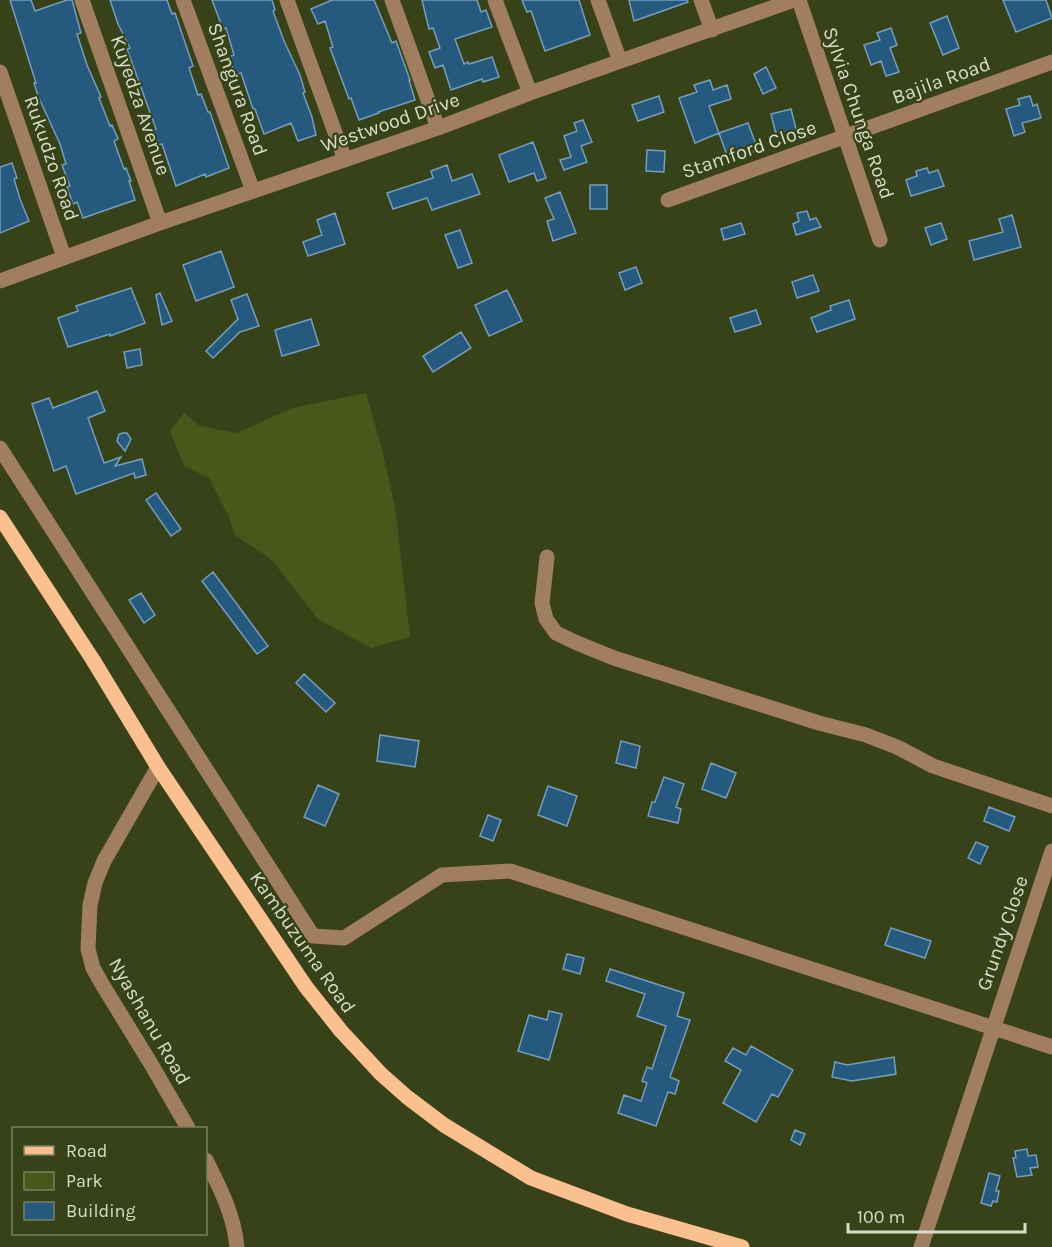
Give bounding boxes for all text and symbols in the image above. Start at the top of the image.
street label: Shangura Road [203,20,272,159]
street label: Sylvia Chunga Road [818,24,899,202]
street label: Kuyedza Avenue [106,32,175,178]
street label: Bajila Road [889,52,994,109]
street label: Westwood Drive [318,88,463,157]
street label: Rukudzo Road [19,93,84,224]
street label: Stamford Close [679,116,819,183]
street label: Kambuzuma Road [245,867,360,1018]
street label: Grundy Close [972,873,1033,994]
street label: Nyashanu Road [104,954,195,1089]
legend [12,1127,207,1235]
text: Road [66,1140,107,1162]
text: Park [66,1170,103,1192]
scale bar [848,1196,1025,1234]
text: Building [66,1200,136,1222]
text: 100 m [857,1206,905,1228]

